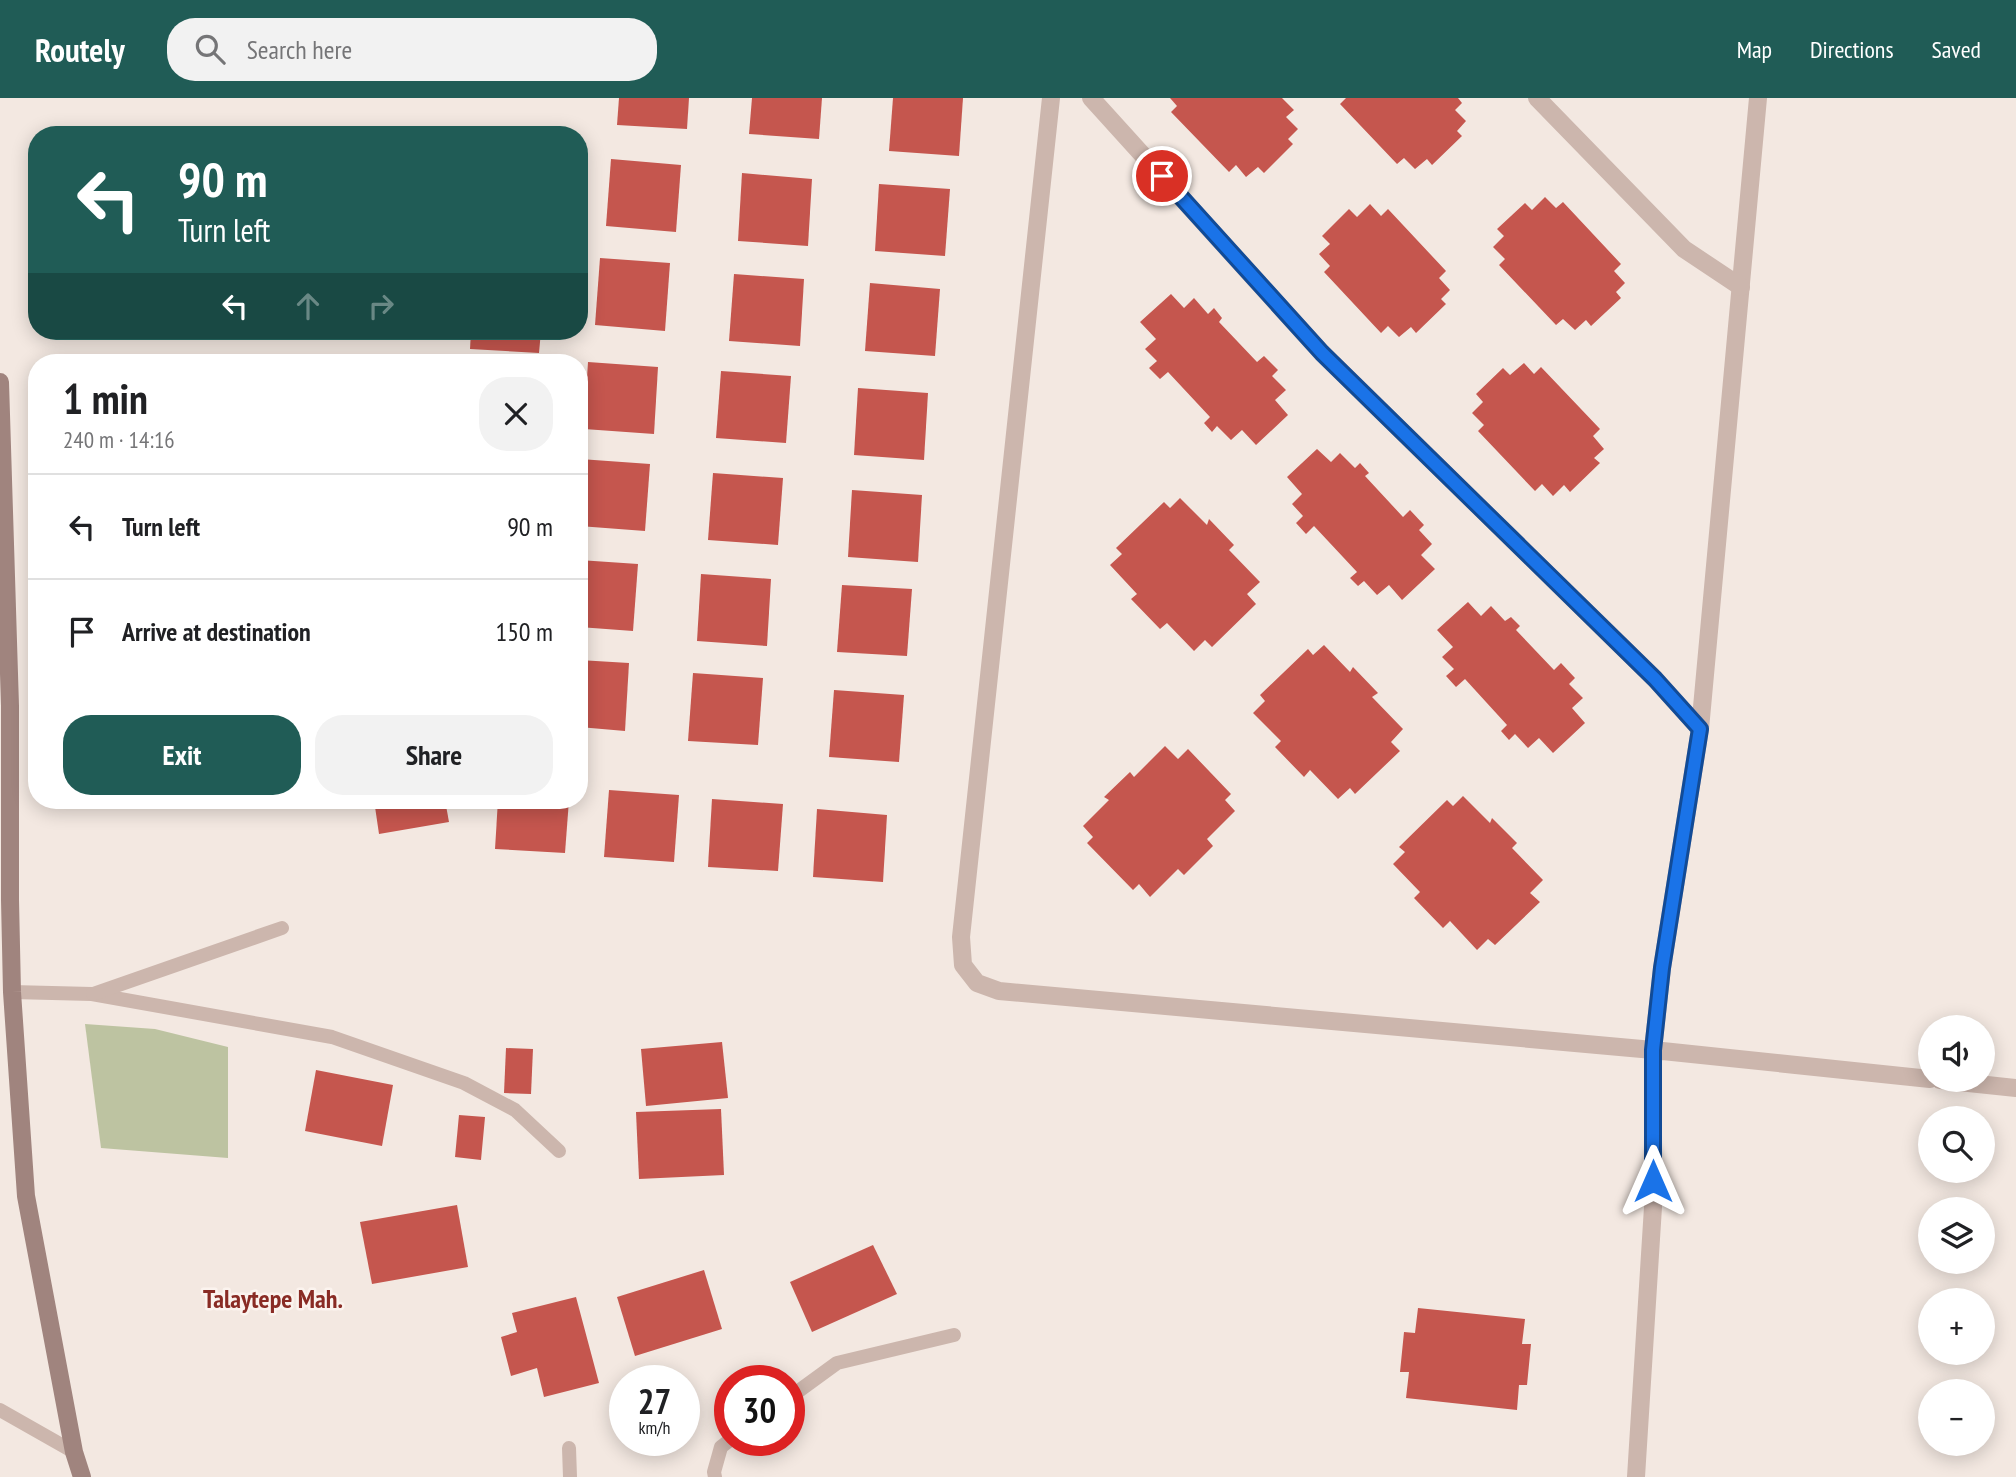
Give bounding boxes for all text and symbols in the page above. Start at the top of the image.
search box [167,18,657,81]
text: Routely [35,28,125,71]
icon: search [191,30,229,68]
text: Search here [247,33,352,66]
text: Map [1737,34,1772,65]
text: Directions [1810,34,1894,65]
text: Saved [1932,34,1981,65]
pin [1132,146,1192,206]
text: 90 m [178,147,267,211]
icon: left [63,154,154,245]
icon: arrive [1143,157,1181,195]
text: Turn left [178,209,270,251]
icon: left [216,287,254,325]
icon: ahead [289,287,327,325]
icon: right [362,287,400,325]
text: 1 min [63,371,148,426]
button: close [479,377,553,451]
text: 240 m · 14:16 [63,425,175,454]
icon: left [63,508,101,546]
text: Turn left [122,510,200,543]
text: 90 m [507,510,553,543]
icon: arrive [63,613,101,651]
text: Arrive at destination [122,615,311,648]
text: 150 m [495,615,553,648]
button: Exit [63,715,301,795]
button: Share [315,715,553,795]
map controls [1918,1015,1995,1456]
button: sound [1918,1015,1995,1092]
button: search [1918,1106,1995,1183]
position arrow [1616,1144,1690,1218]
button: layers [1918,1197,1995,1274]
district label: Talaytepe Mah. [203,1282,343,1315]
button: + [1918,1288,1995,1365]
speed limit sign: 30 [714,1365,805,1456]
text: 27 [638,1378,671,1424]
button: − [1918,1379,1995,1456]
text: km/h [639,1416,670,1439]

